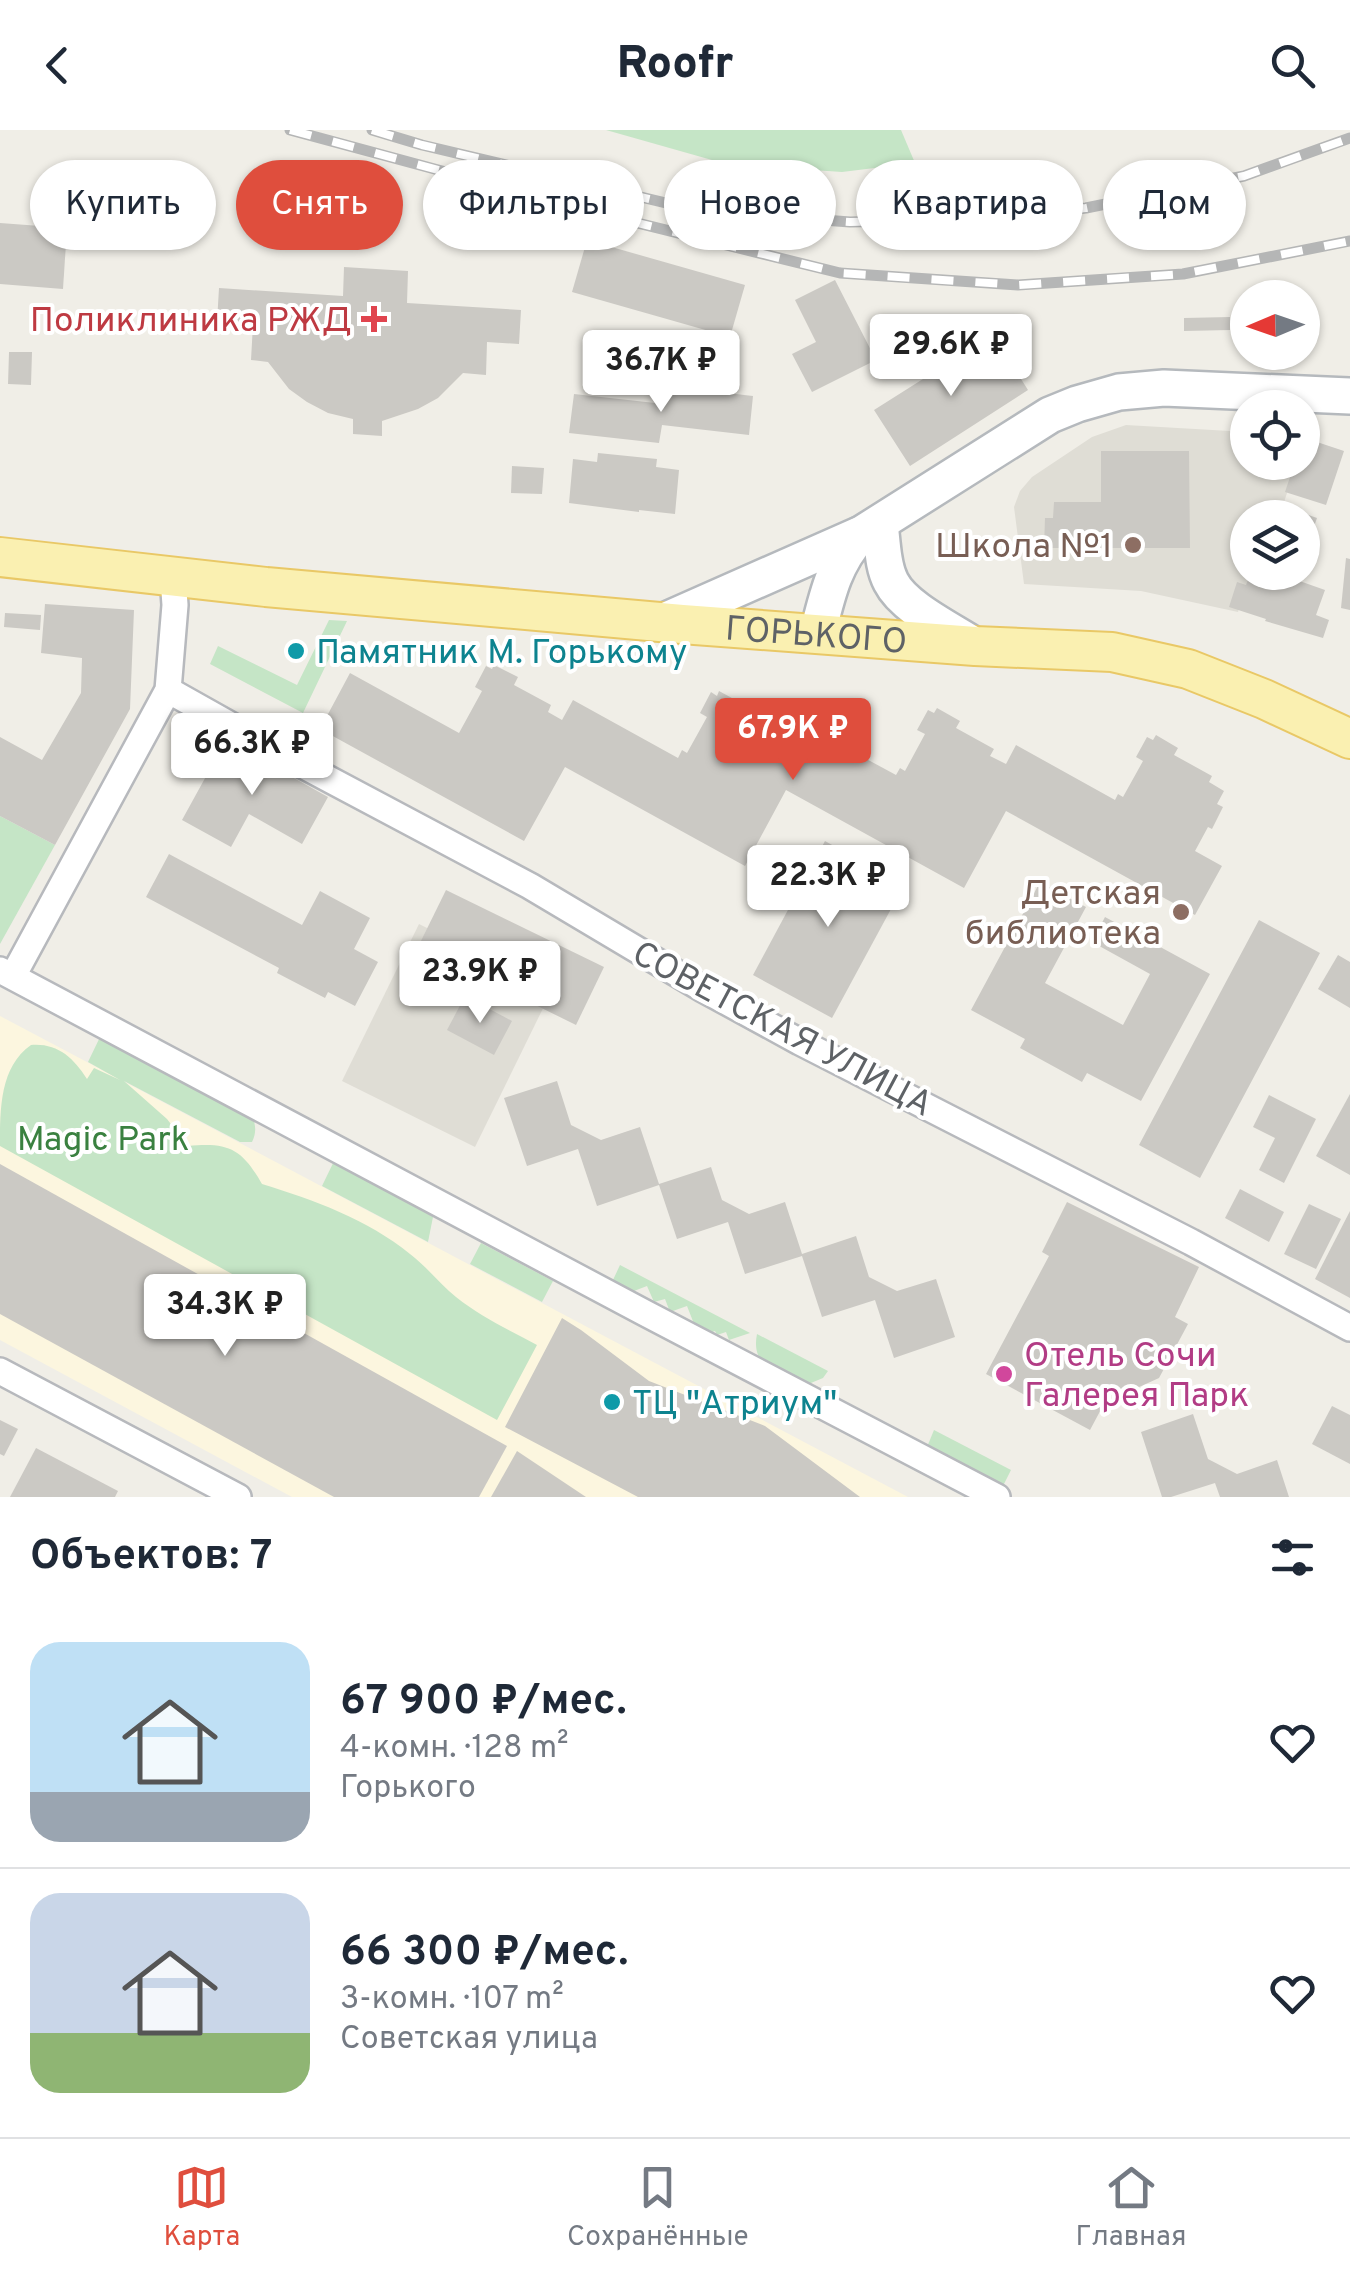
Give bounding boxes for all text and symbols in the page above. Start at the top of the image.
text: Roofr [617,37,733,94]
icon: back [30,38,85,93]
icon: search [1265,38,1320,93]
chip: Купить [30,160,216,250]
chip: Снять [236,160,403,250]
chip: Фильтры [423,160,644,250]
chip: Новое [664,160,836,250]
chip: Квартира [856,160,1083,250]
chip: Дом [1103,160,1246,250]
north arrow [1230,280,1320,370]
map controls [1230,280,1320,590]
place label: Поликлиника РЖД [30,300,352,344]
marker: Поликлиника РЖД [361,306,387,332]
pin: 29.6K ₽ [859,314,1043,399]
text: 29.6K ₽ [892,326,1010,366]
pin: 36.7K ₽ [569,330,753,415]
text: 36.7K ₽ [605,342,717,382]
button: locate [1230,390,1320,480]
button: layers [1230,500,1320,590]
place label: Школа №1 [935,526,1113,570]
marker: Школа №1 [1122,534,1144,556]
street label: ГОРЬКОГО [724,608,909,666]
place label: Памятник М. Горькому [316,632,688,676]
marker: Памятник М. Горькому [285,640,307,662]
pin: 67.9K ₽ [701,698,885,783]
text: 67.9K ₽ [737,710,849,750]
pin: 66.3K ₽ [160,713,344,798]
text: 66.3K ₽ [193,725,311,765]
pin: 22.3K ₽ [736,845,920,930]
text: 22.3K ₽ [769,857,887,897]
place label: Детская библиотека [965,873,1161,957]
marker: Детская библиотека [1170,901,1192,923]
street label: СОВЕТСКАЯ УЛИЦА [624,933,939,1128]
pin: 23.9K ₽ [388,941,572,1026]
text: 23.9K ₽ [421,953,539,993]
park label: Magic Park [17,1119,189,1163]
pin: 34.3K ₽ [133,1274,317,1359]
text: 34.3K ₽ [166,1286,284,1326]
place label: Отель Сочи Галерея Парк [1024,1335,1249,1419]
marker: Отель Сочи Галерея Парк [993,1363,1015,1385]
place label: ТЦ "Атриум" [632,1383,837,1427]
marker: ТЦ "Атриум" [601,1391,623,1413]
icon: filters [1265,1530,1320,1585]
text: Объектов: 7 [30,1531,273,1584]
text: 67 900 ₽/мес. [340,1676,627,1729]
icon: home [110,1682,230,1802]
icon: heart [1265,1715,1320,1770]
text: 4-комн. · 128 m² [340,1729,569,1769]
text: Горького [340,1769,476,1809]
text: 66 300 ₽/мес. [340,1927,628,1980]
icon: home [110,1933,230,2053]
icon: heart [1265,1966,1320,2021]
text: 3-комн. · 107 m² [340,1980,564,2020]
text: Советская улица [340,2020,598,2060]
tab: Карта [163,2160,240,2256]
tab: Сохранённые [567,2160,749,2256]
tab: Главная [1076,2160,1187,2256]

